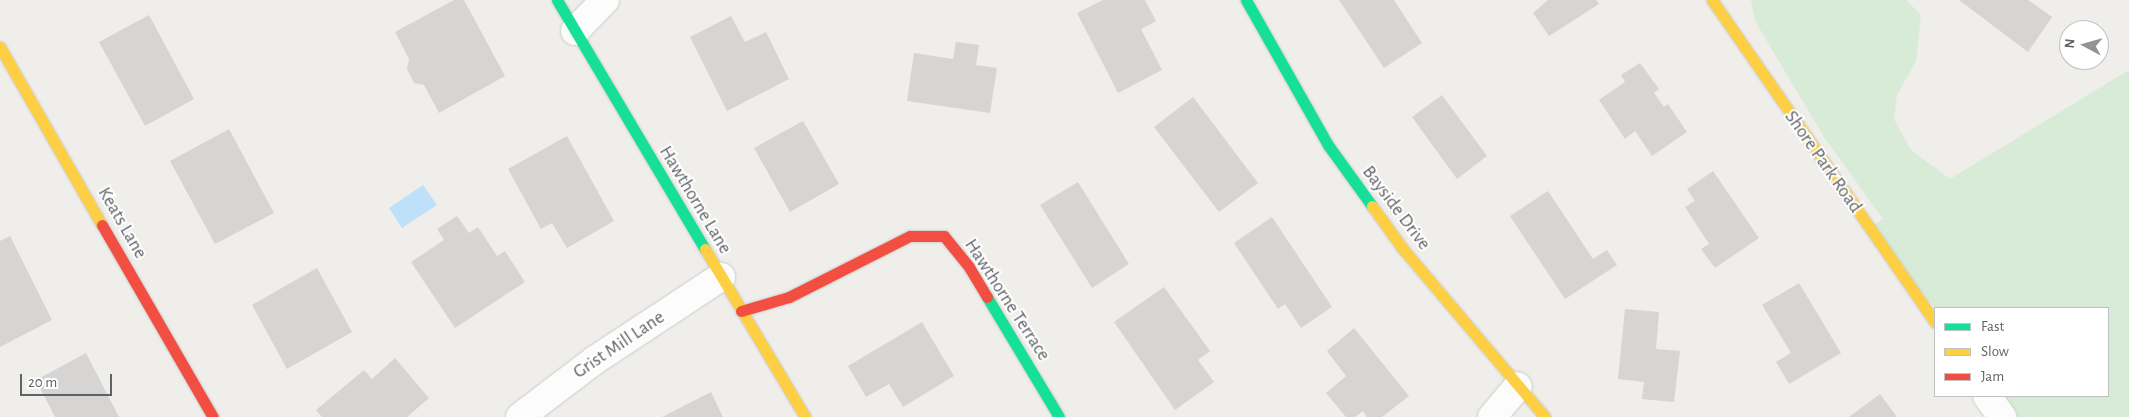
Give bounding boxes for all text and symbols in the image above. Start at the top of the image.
north arrow [2059,20,2109,70]
text: N [2063,38,2078,49]
street label: Shore Park Road [1779,107,1867,217]
street label: Hawthorne Lane [654,142,736,258]
street label: Bayside Drive [1357,161,1435,255]
street label: Keats Lane [92,183,152,263]
street label: Hawthorne Terrace [959,235,1055,365]
street label: Grist Mill Lane [569,306,669,384]
legend [1934,307,2109,397]
text: Fast [1981,319,2004,334]
text: Slow [1981,344,2009,359]
scale bar [22,364,115,396]
text: Jam [1981,369,2004,384]
text: 20 m [28,375,57,390]

